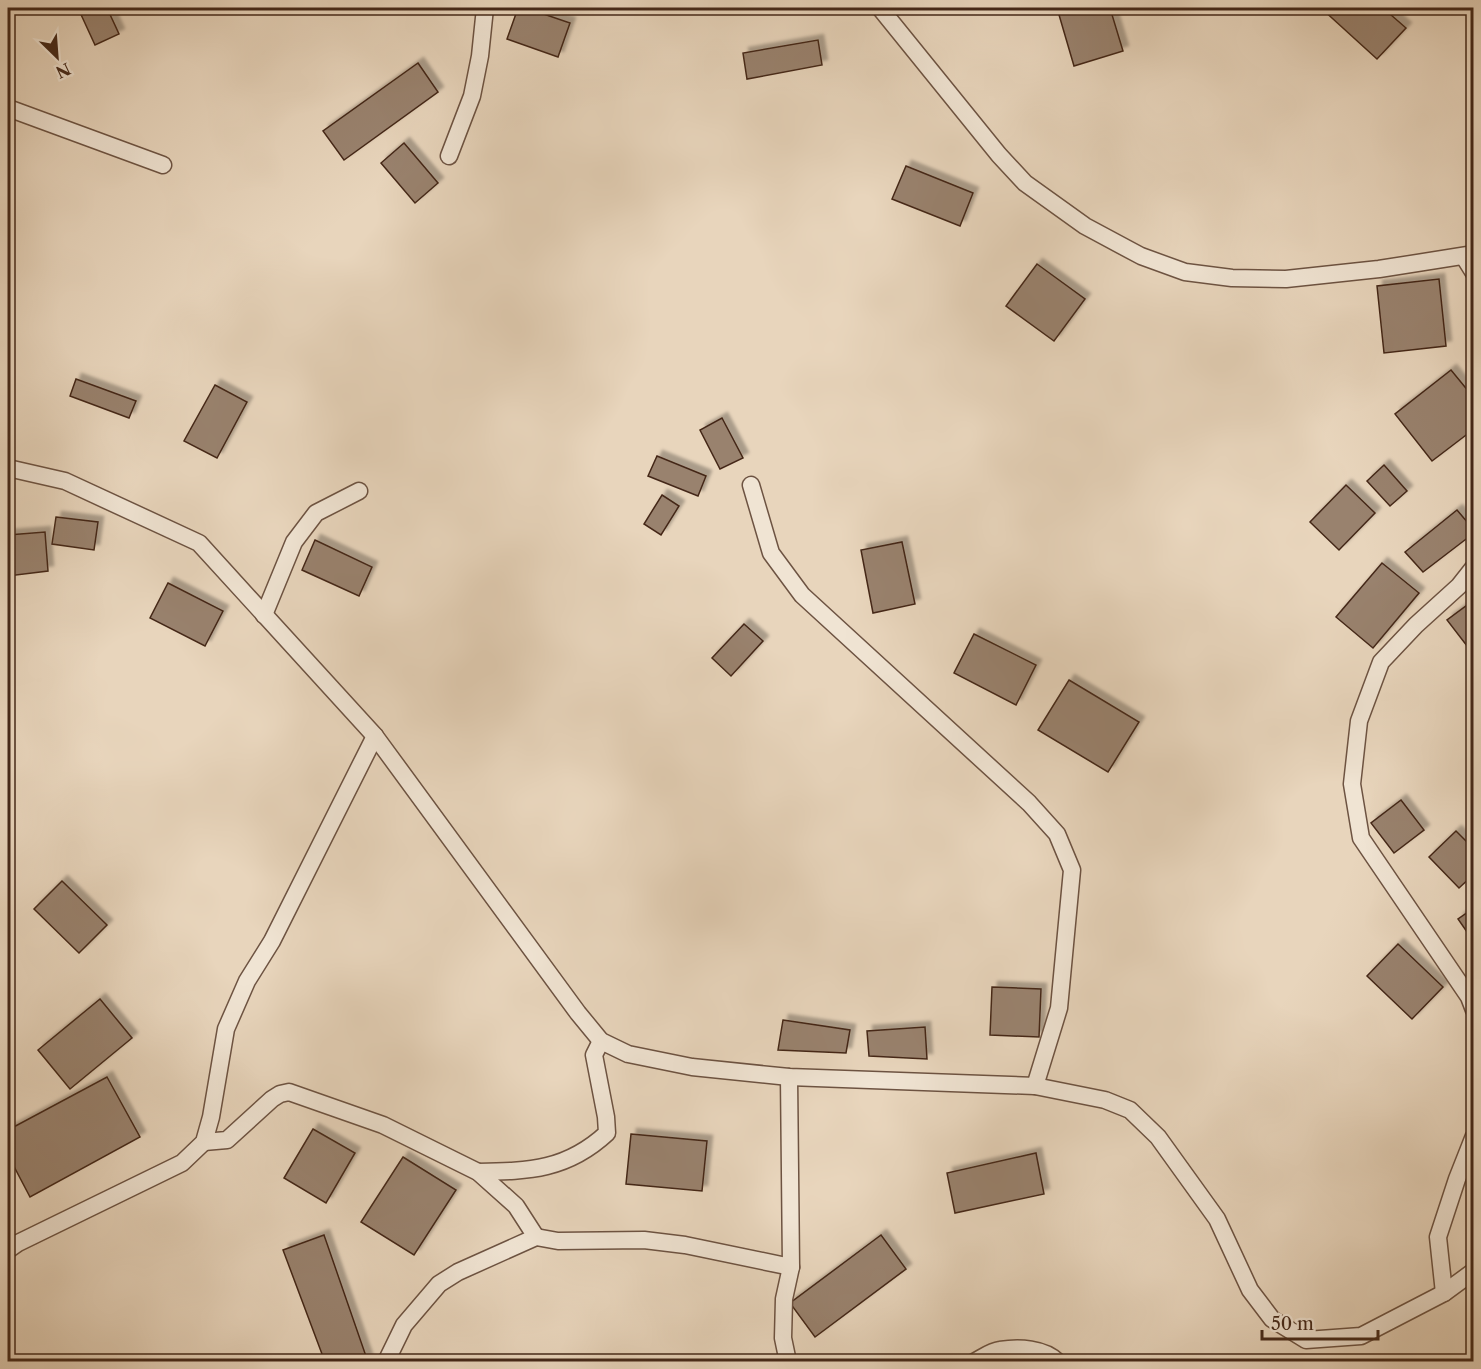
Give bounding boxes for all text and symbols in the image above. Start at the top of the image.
north arrow [27,27,87,87]
text: N [53,59,74,83]
scale bar [1262,1303,1378,1341]
text: 50 m [1271,1313,1314,1335]

